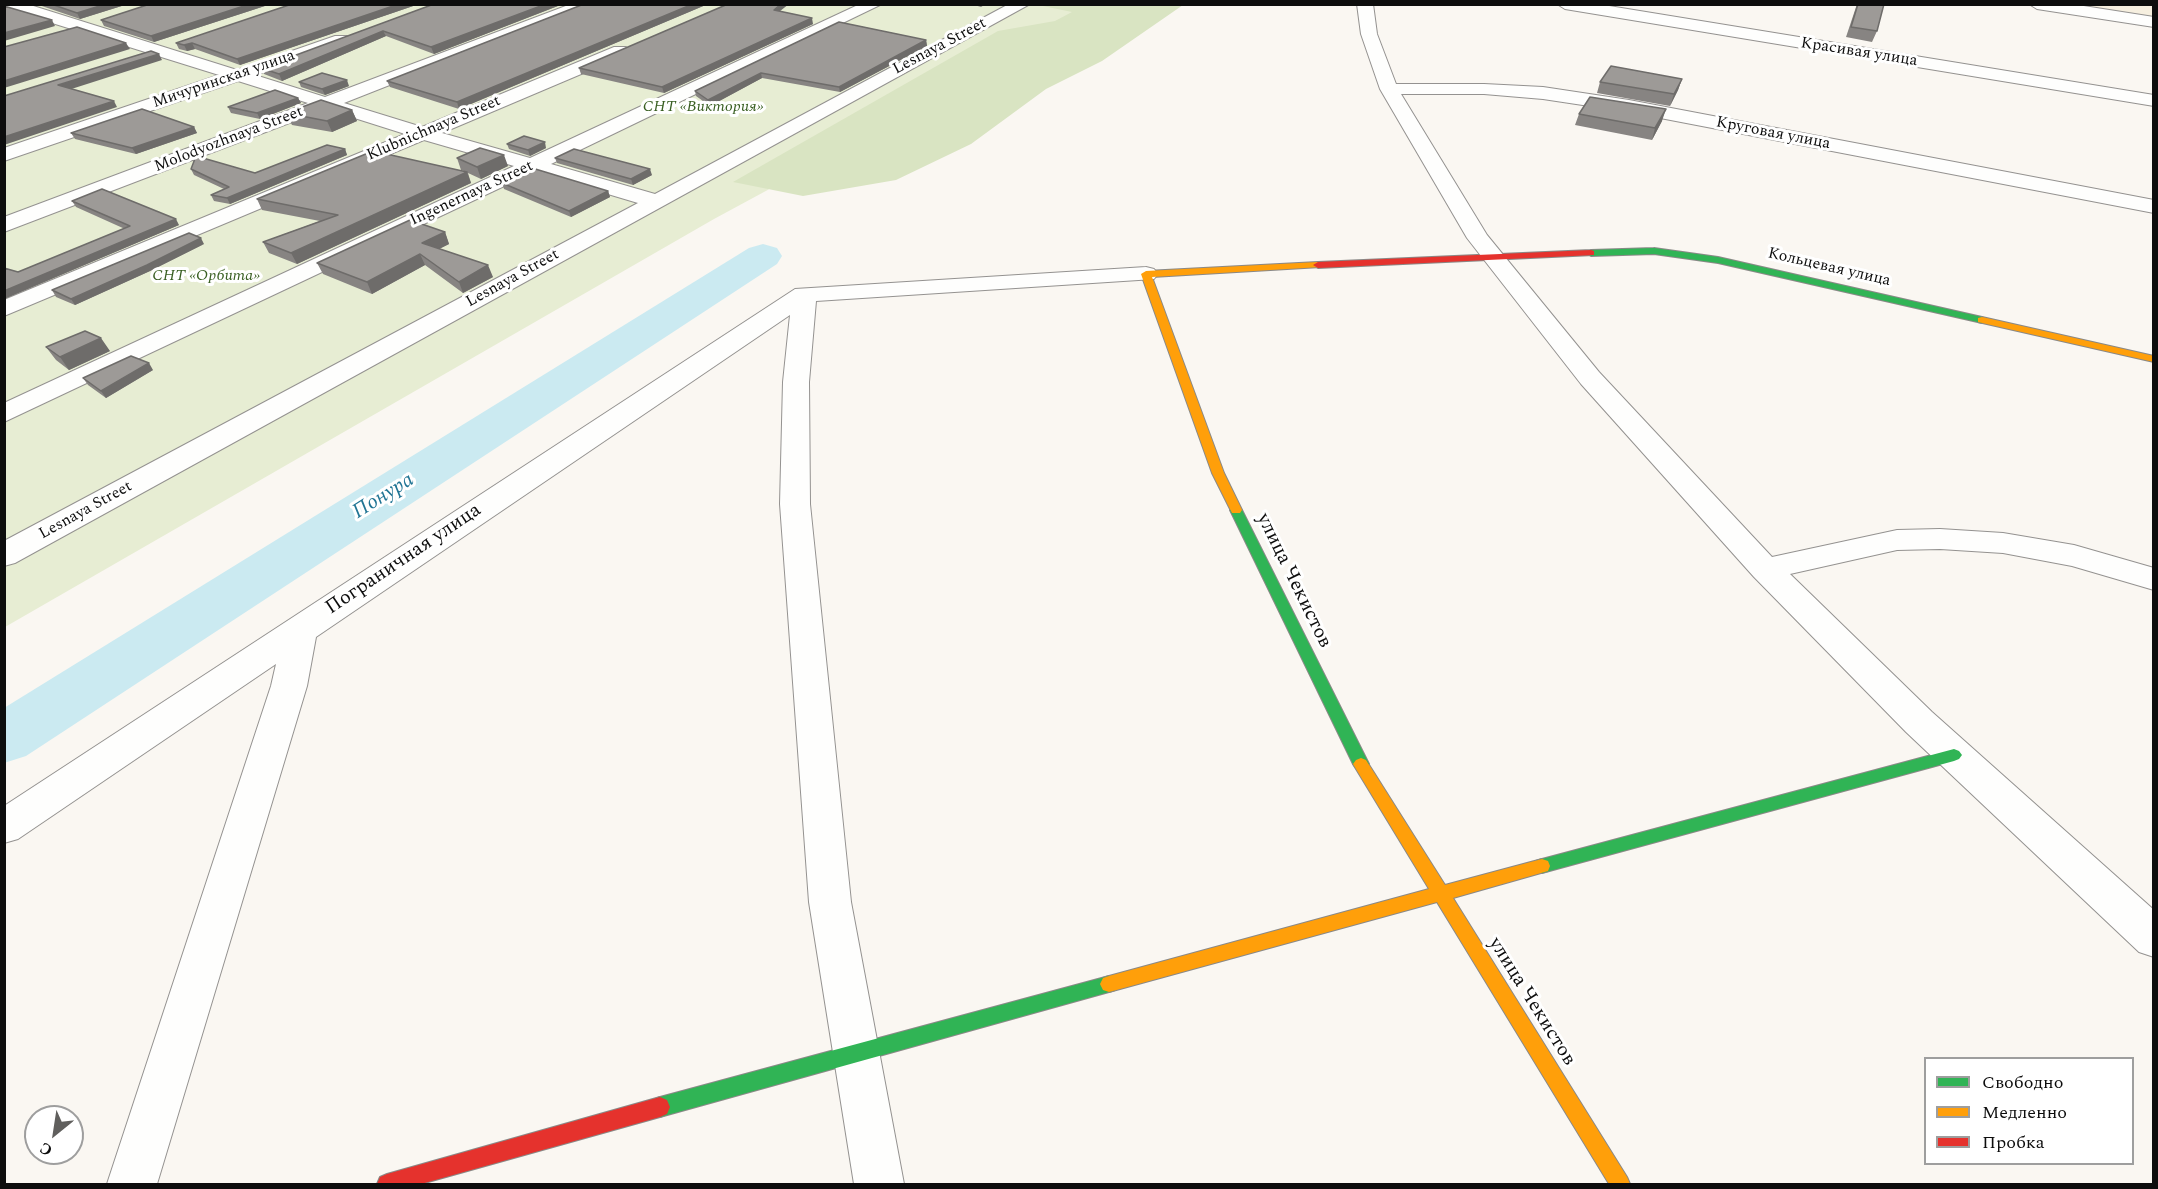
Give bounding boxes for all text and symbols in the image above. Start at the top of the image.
street label: Lesnaya Street [890,14,990,80]
street label: Красивая улица [1799,34,1919,72]
street label: Мичуринская улица [150,47,298,113]
street label: Klubnichnaya Street [364,92,504,166]
park label: СНТ «Виктория» [643,98,763,118]
street label: Molodyozhnaya Street [152,103,306,177]
street label: Круговая улица [1714,113,1832,155]
street label: Ingenernaya Street [407,157,537,231]
street label: Кольцевая улица [1766,245,1892,291]
street label: Lesnaya Street [463,246,563,312]
park label: СНТ «Орбита» [152,267,260,287]
water label: Понура [349,468,419,526]
street label: Lesnaya Street [36,478,136,544]
street label: Пограничная улица [322,499,486,621]
street label: улица Чекистов [1250,510,1336,652]
street label: улица Чекистов [1482,933,1580,1071]
legend [1924,1057,2134,1165]
text: Свободно [1982,1069,2063,1096]
text: Медленно [1982,1099,2067,1126]
north arrow [24,1105,84,1165]
text: Пробка [1982,1129,2044,1156]
text: С [35,1136,57,1162]

